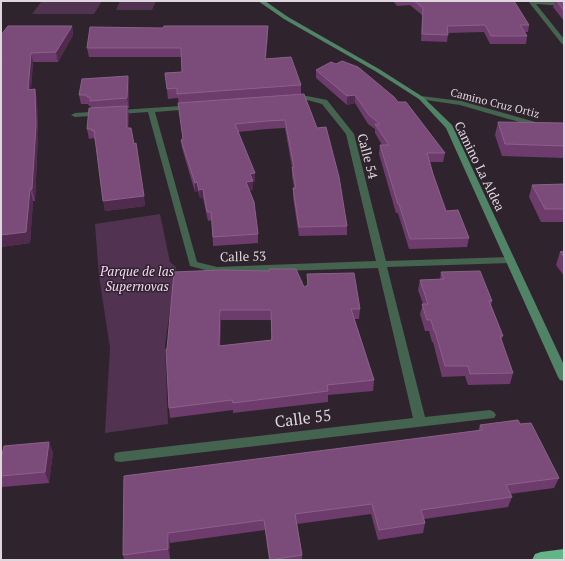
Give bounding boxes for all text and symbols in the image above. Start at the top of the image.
street label: Camino Cruz Ortiz [449,85,541,121]
street label: Camino La Aldea [450,118,510,214]
street label: Calle 54 [353,131,383,181]
street label: Calle 53 [220,247,266,265]
park label: Parque de las Supernovas [99,262,175,295]
street label: Calle 55 [273,404,333,432]

